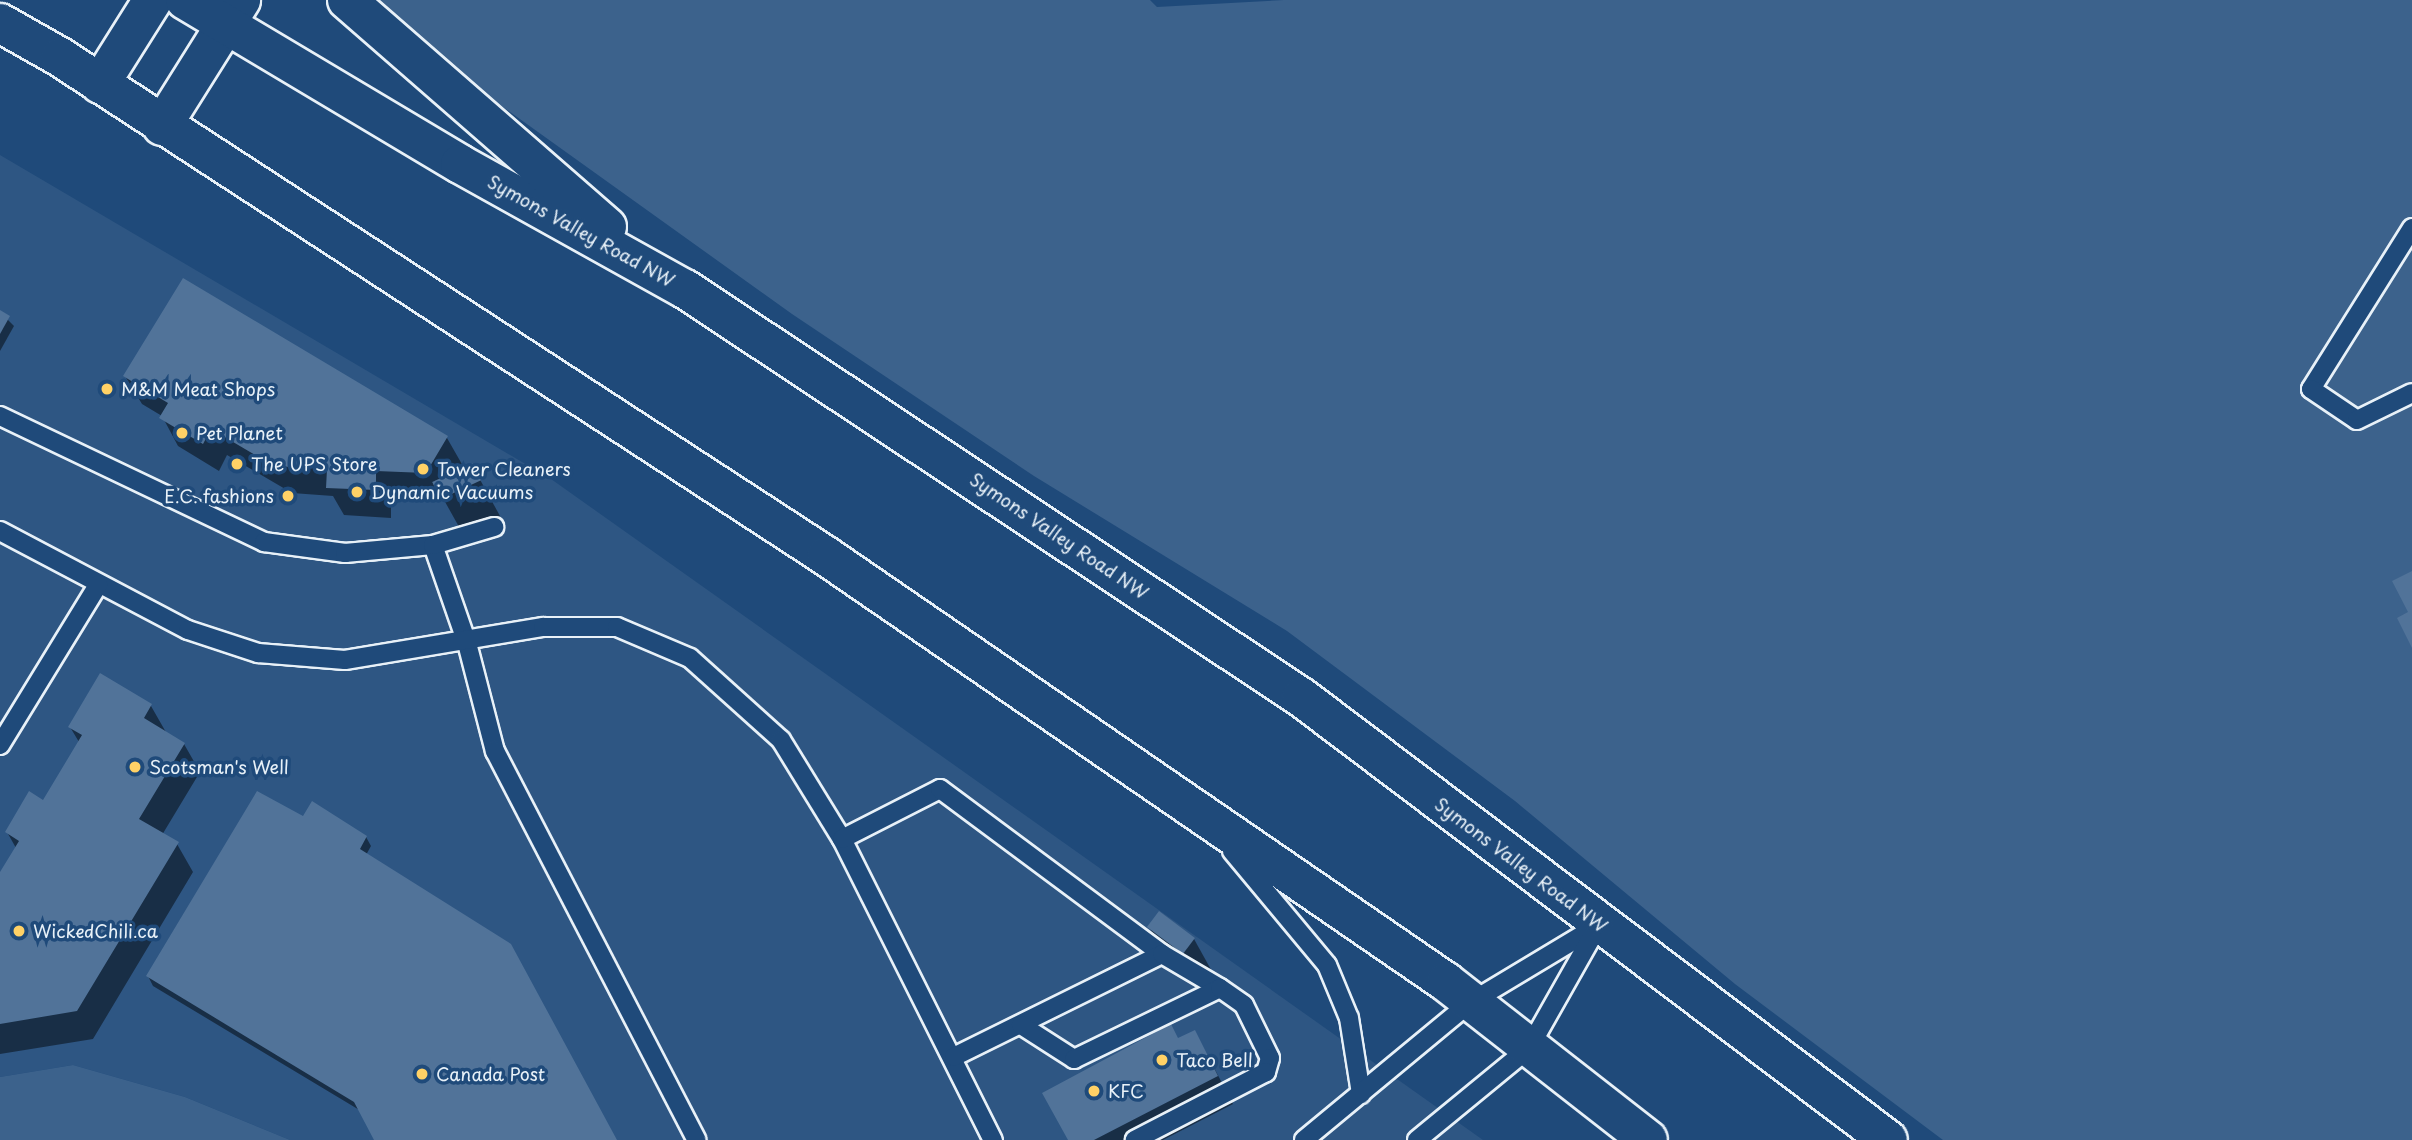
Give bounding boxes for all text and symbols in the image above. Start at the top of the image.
street label: Symons Valley Road NW [483,170,679,292]
place label: M&M Meat Shops [121,378,277,400]
marker: M&M Meat Shops [99,381,115,397]
place label: Pet Planet [196,422,285,444]
marker: Pet Planet [174,425,190,441]
place label: The UPS Store [251,453,377,475]
marker: The UPS Store [229,456,245,472]
place label: Tower Cleaners [437,458,570,480]
marker: Tower Cleaners [415,461,431,477]
street label: Symons Valley Road NW [965,468,1153,604]
place label: Dynamic Vacuums [371,481,533,503]
marker: Dynamic Vacuums [349,484,365,500]
place label: E.C. fashions [163,485,274,507]
marker: E.C. fashions [280,488,296,504]
place label: Scotsman's Well [149,756,289,778]
marker: Scotsman's Well [127,759,143,775]
street label: Symons Valley Road NW [1430,793,1612,937]
place label: WickedChili.ca [33,920,158,942]
marker: WickedChili.ca [11,923,27,939]
place label: Taco Bell [1176,1049,1255,1071]
marker: Taco Bell [1154,1052,1170,1068]
place label: Canada Post [436,1063,546,1085]
marker: Canada Post [414,1066,430,1082]
place label: KFC [1108,1080,1144,1102]
marker: KFC [1086,1083,1102,1099]

